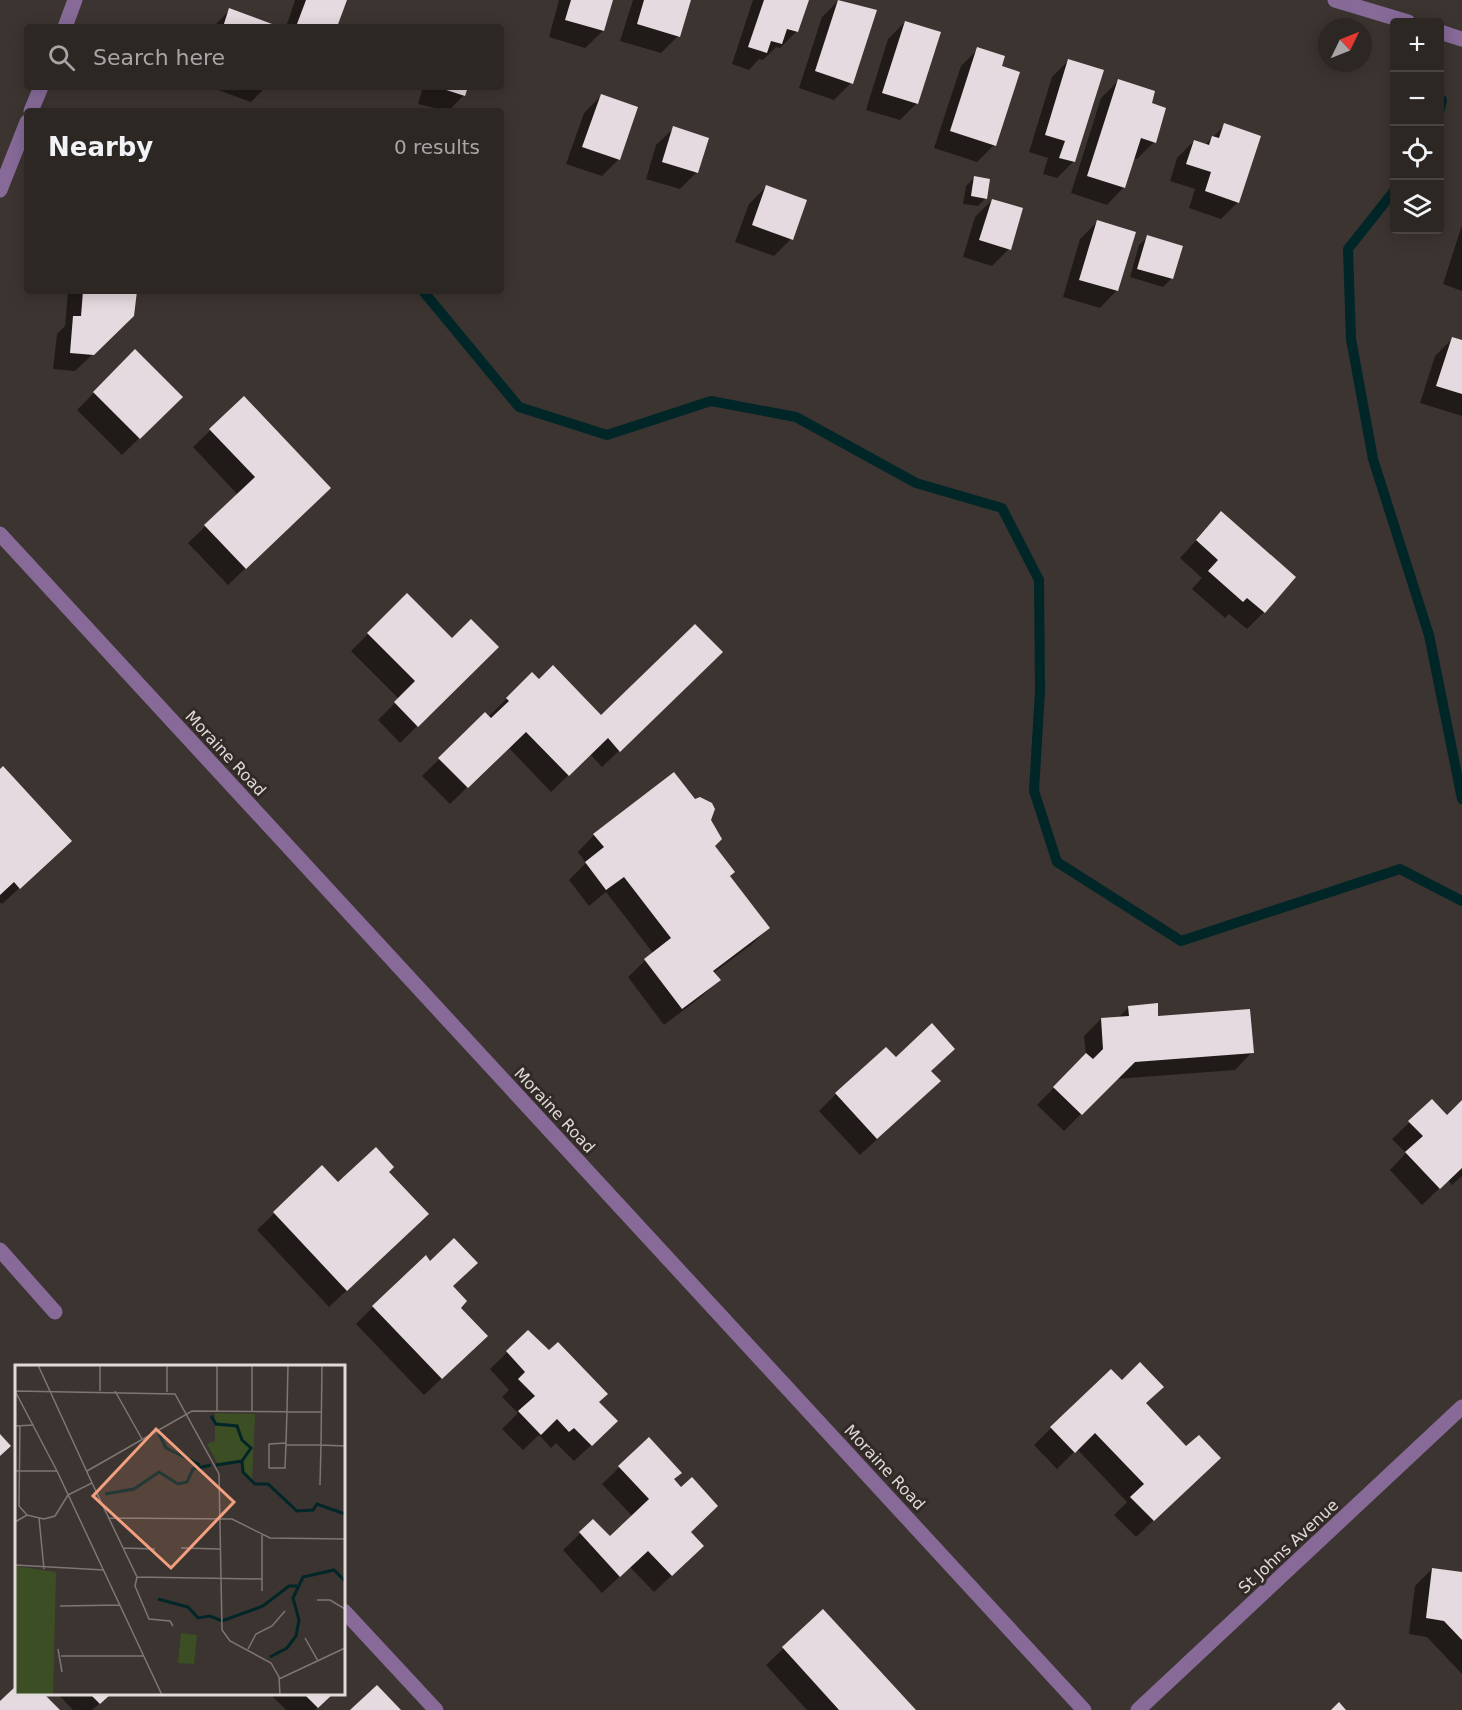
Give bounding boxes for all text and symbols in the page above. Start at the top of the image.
north arrow [1318,18,1372,72]
map controls [1390,18,1444,234]
button: + [1390,18,1444,72]
search box [24,24,504,90]
icon: search [45,41,78,74]
text: Search here [93,45,225,70]
button: − [1390,72,1444,126]
button: locate [1390,126,1444,180]
text: Nearby [48,132,153,162]
text: 0 results [394,135,480,159]
button: layers [1390,180,1444,234]
street label: Moraine Road [181,707,270,800]
street label: Moraine Road [510,1064,599,1157]
inset map [15,1365,345,1695]
street label: Moraine Road [840,1421,929,1514]
street label: St Johns Avenue [1235,1495,1342,1597]

